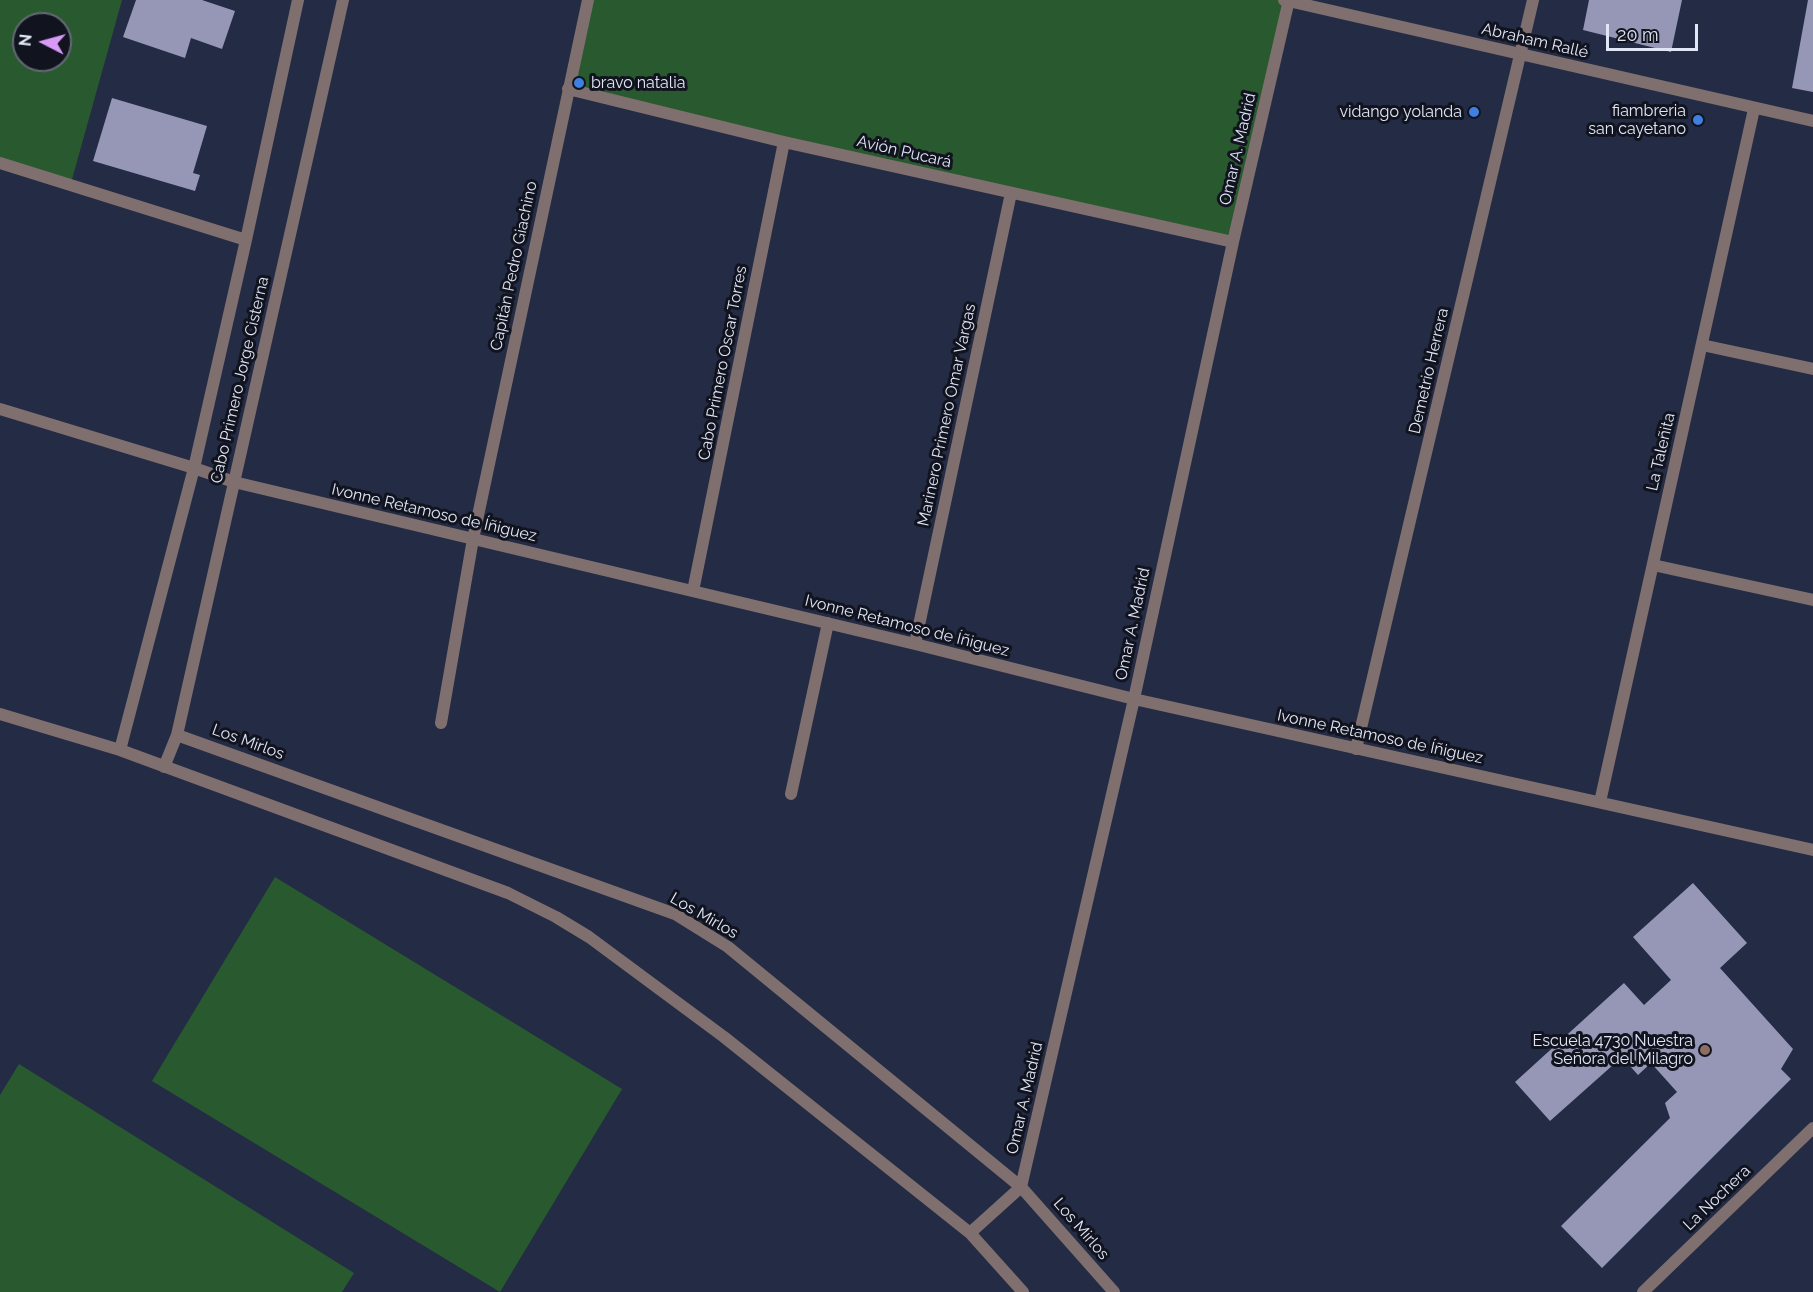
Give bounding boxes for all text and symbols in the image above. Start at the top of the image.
north arrow [12,12,72,72]
scale bar [1609,12,1700,50]
street label: Abraham Rallé [1480,19,1590,63]
text: 20 m [1617,24,1659,45]
text: N [16,33,36,47]
place label: bravo natalia [591,73,685,93]
marker: bravo natalia [572,76,586,90]
street label: Omar A. Madrid [1216,91,1260,207]
place label: fiambreria san cayetano [1588,101,1686,139]
place label: vidango yolanda [1340,102,1462,122]
marker: vidango yolanda [1467,105,1481,119]
marker: fiambreria san cayetano [1691,113,1705,127]
street label: Avión Pucará [855,132,953,172]
street label: Capitán Pedro Giachino [487,180,541,352]
street label: Cabo Primero Oscar Torres [695,264,751,462]
street label: Cabo Primero Jorge Cisterna [207,275,273,485]
street label: Marinero Primero Omar Vargas [914,302,980,528]
street label: Demetrio Herrera [1405,306,1453,436]
street label: La Taleñita [1643,411,1679,493]
street label: Ivonne Retamoso de Íñiguez [330,480,538,546]
street label: Omar A. Madrid [1112,566,1154,682]
street label: Ivonne Retamoso de Íñiguez [803,591,1011,661]
street label: Ivonne Retamoso de Íñiguez [1275,706,1485,768]
street label: Los Mirlos [209,720,287,764]
street label: Los Mirlos [667,889,741,943]
place label: Escuela 4730 Nuestra Señora del Milagro [1532,1031,1693,1069]
street label: Omar A. Madrid [1003,1040,1047,1156]
marker: Escuela 4730 Nuestra Señora del Milagro [1698,1043,1712,1057]
street label: La Nochera [1680,1161,1754,1235]
street label: Los Mirlos [1049,1194,1113,1264]

